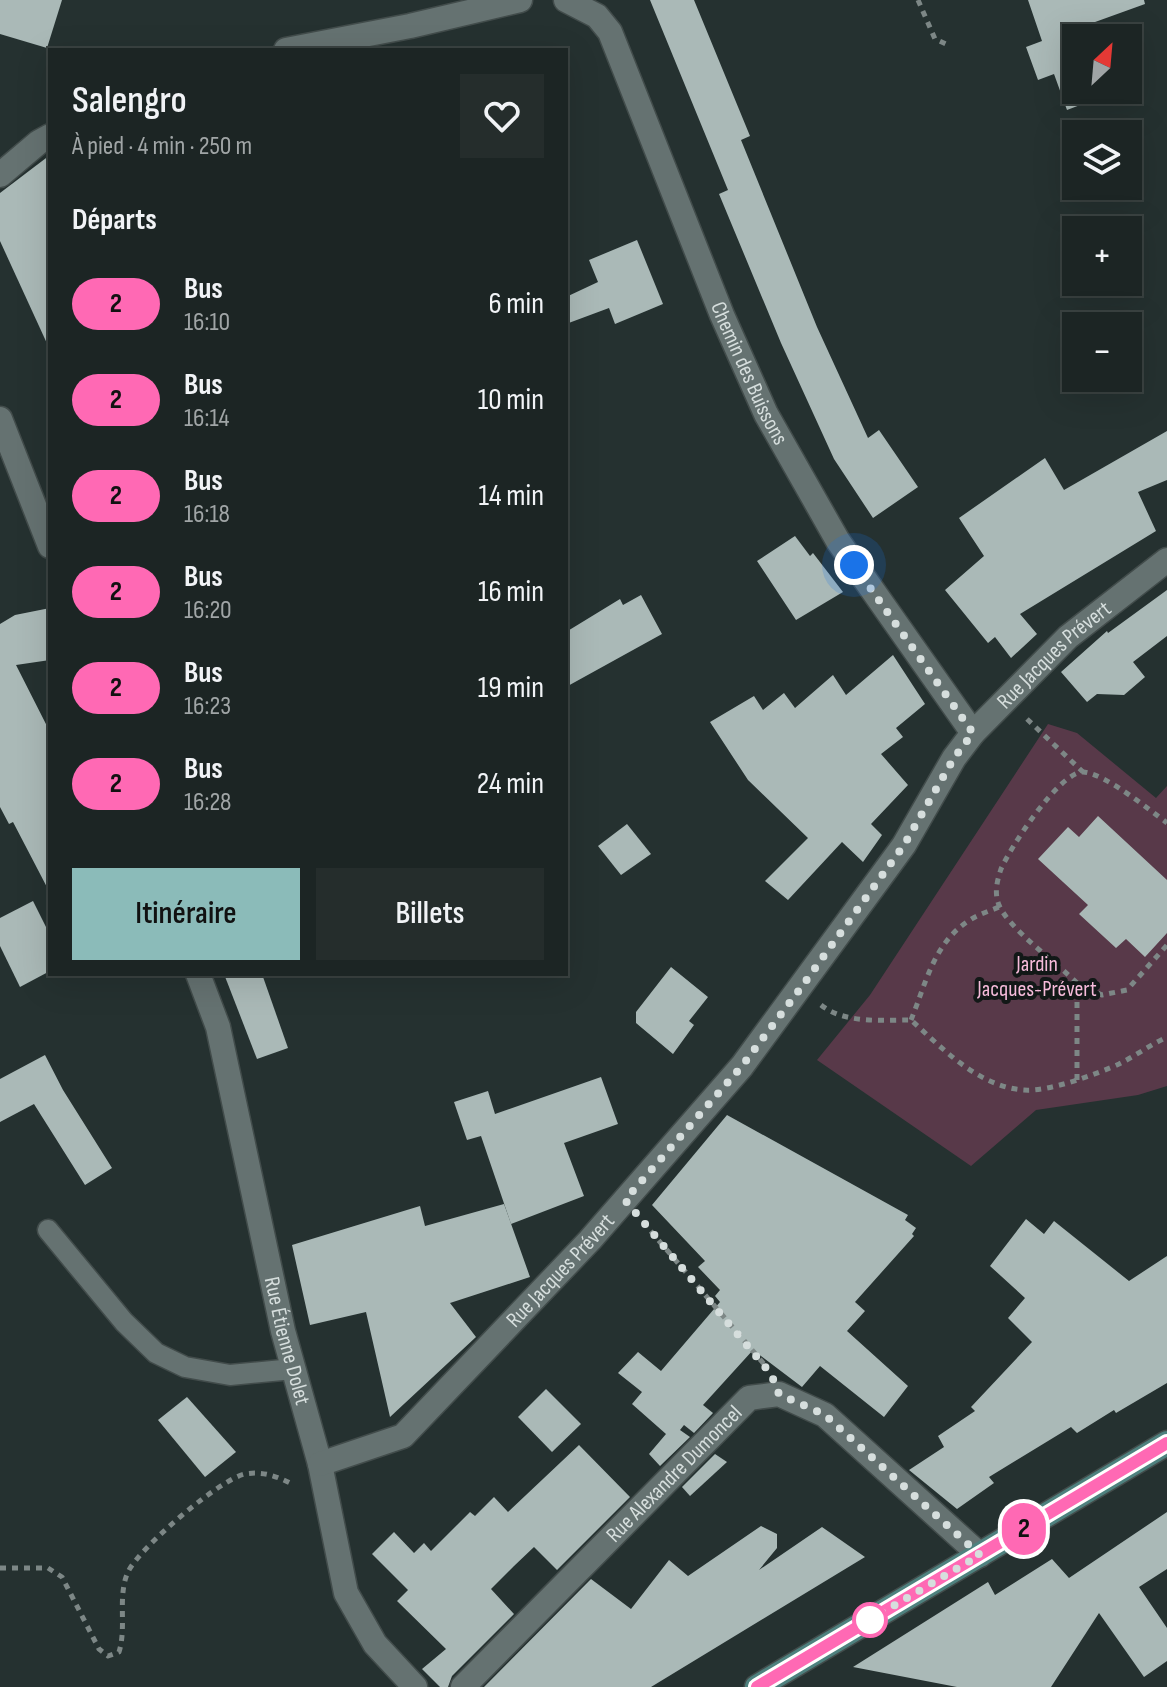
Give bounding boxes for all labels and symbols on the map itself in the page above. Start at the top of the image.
north arrow [1062,24,1142,104]
street label: Chemin des Buissons [705,298,794,450]
your location [834,545,874,585]
street label: Rue Jacques Prévert [991,595,1117,714]
park label: Jardin Jacques-Prévert [976,951,1097,1003]
street label: Rue Jacques Prévert [500,1208,621,1333]
street label: Rue Étienne Dolet [258,1274,316,1408]
street label: Rue Alexandre Dumoncel [600,1400,748,1548]
line badge: 2 [998,1503,1050,1555]
unlabelled marker [853,1603,887,1637]

